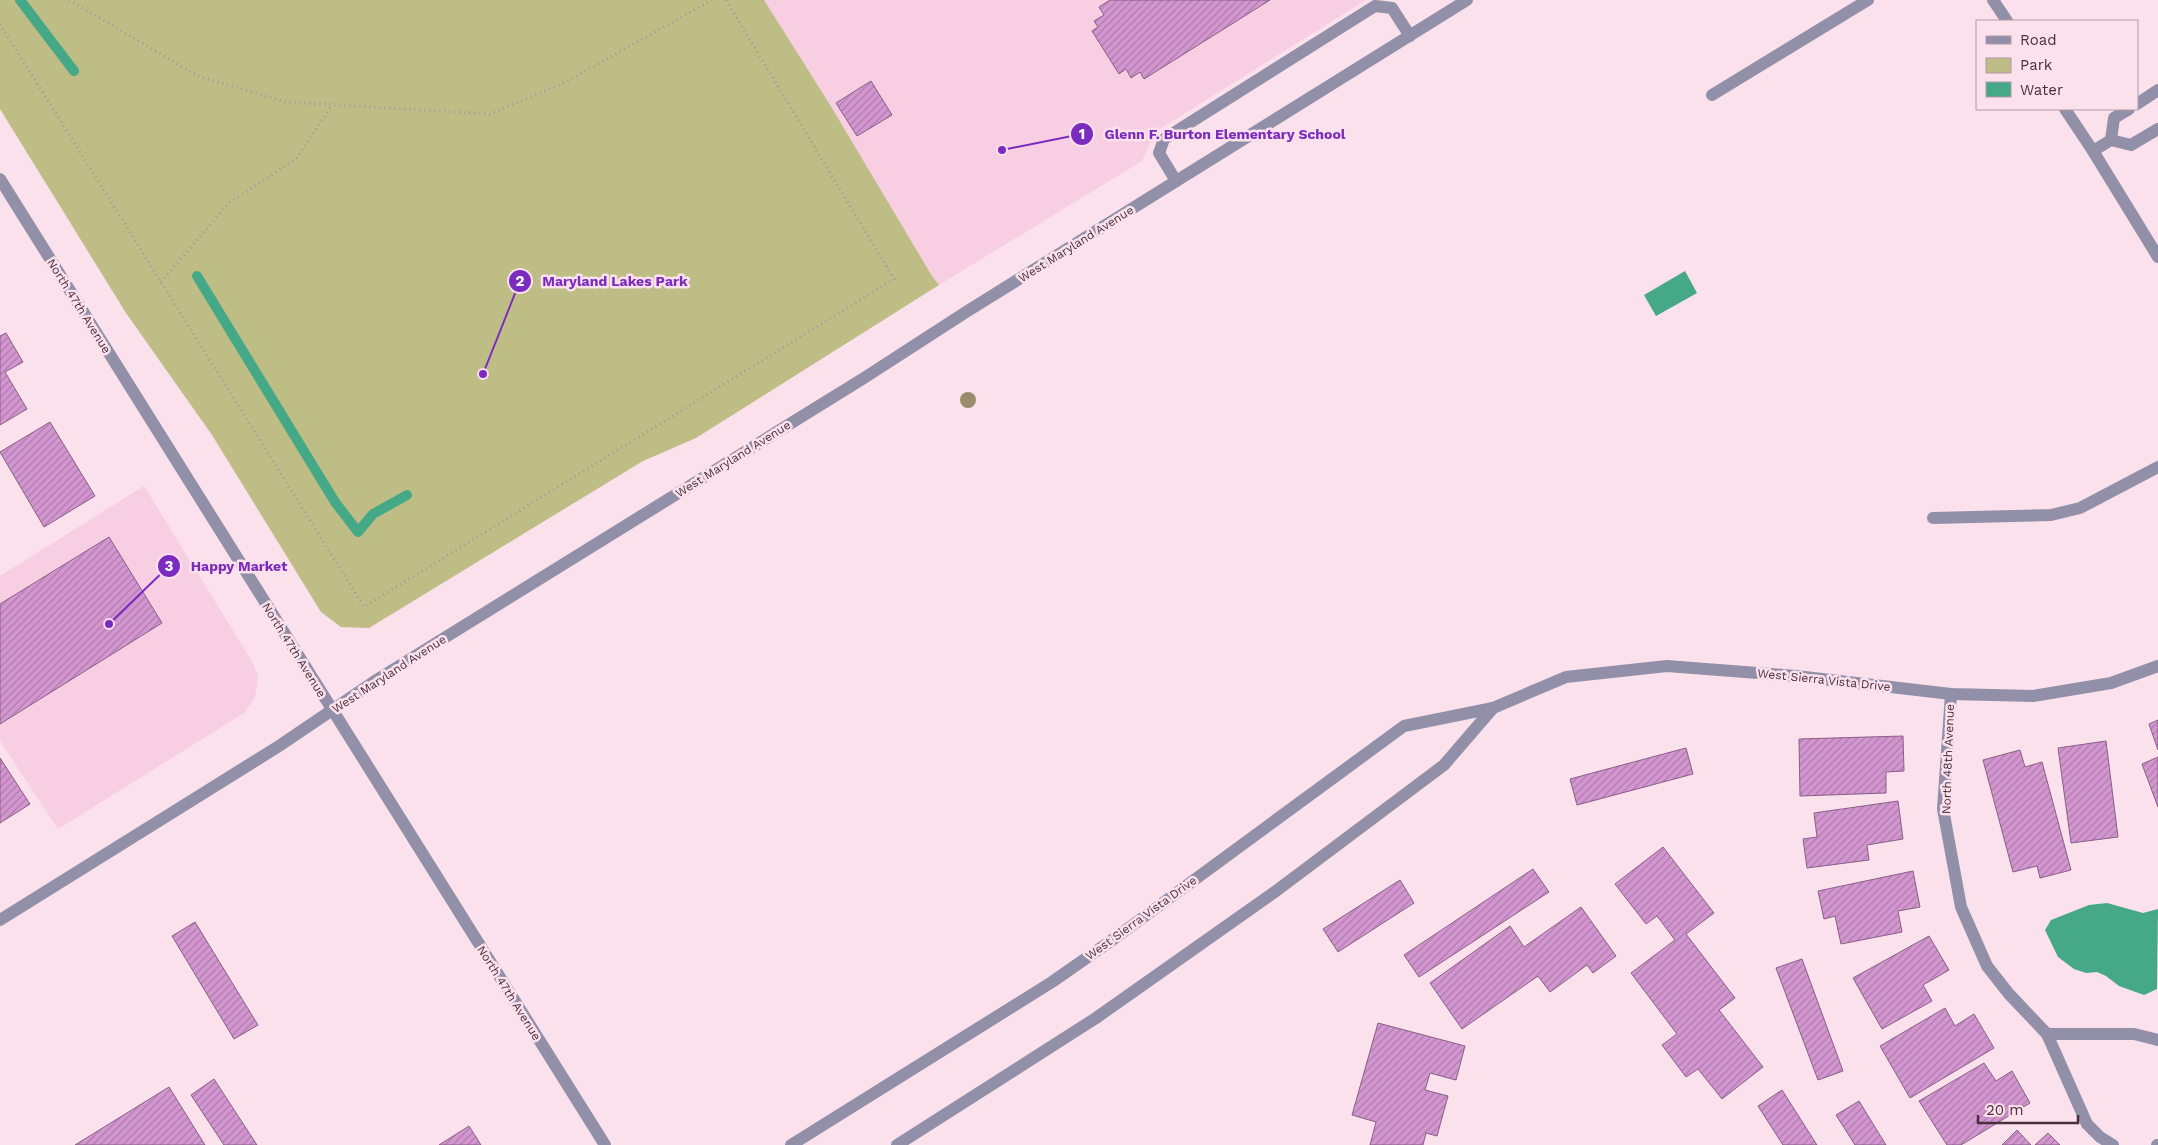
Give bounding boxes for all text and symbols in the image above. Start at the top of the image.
legend [1976,20,2138,110]
text: Road [2020,31,2057,49]
text: Park [2020,56,2053,74]
text: Water [2020,81,2063,99]
callout: Glenn F. Burton Elementary School [1070,119,1356,148]
text: 1 [1079,125,1085,143]
text: Glenn F. Burton Elementary School [1105,126,1346,142]
street label: West Maryland Avenue [1016,203,1136,285]
street label: North 47th Avenue [44,256,114,356]
callout: Maryland Lakes Park [508,266,698,295]
text: 2 [516,272,525,290]
text: Maryland Lakes Park [542,273,688,289]
street label: West Maryland Avenue [673,418,793,500]
callout: Happy Market [156,551,298,580]
text: 3 [165,557,174,575]
text: Happy Market [191,558,287,574]
street label: North 47th Avenue [259,600,329,700]
street label: West Maryland Avenue [329,632,449,716]
street label: West Sierra Vista Drive [1757,666,1891,694]
street label: North 48th Avenue [1939,704,1957,814]
street label: West Sierra Vista Drive [1083,873,1199,963]
street label: North 47th Avenue [474,943,544,1043]
scale bar [1978,1092,2078,1124]
text: 20 m [1986,1101,2024,1119]

